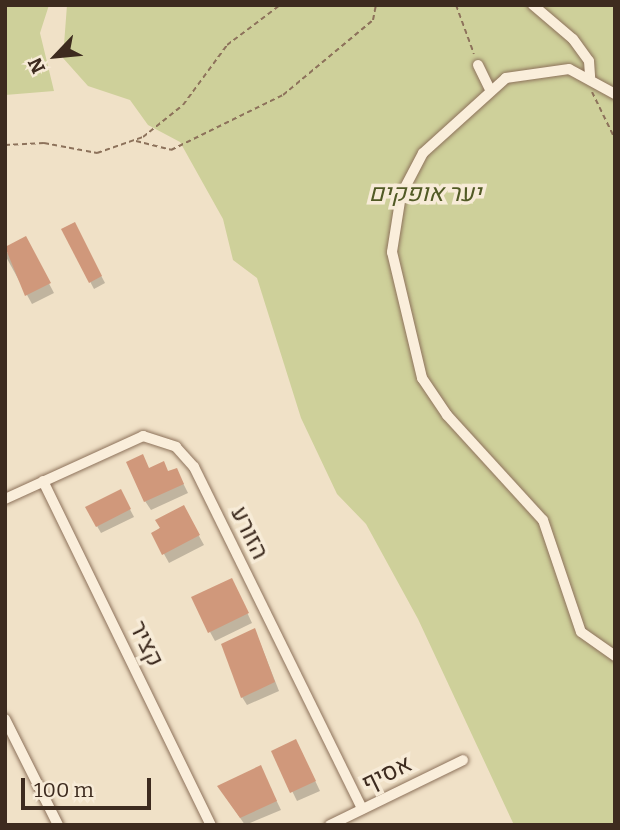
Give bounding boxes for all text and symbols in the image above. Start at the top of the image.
north arrow [21,21,91,91]
text: N [23,54,50,77]
park label: יער אופקים [369,180,481,208]
street label: הזורע [224,502,274,564]
street label: קציר [123,617,169,671]
street label: אסיף [357,750,417,798]
scale bar [24,764,154,808]
text: 100 m [34,777,94,803]

